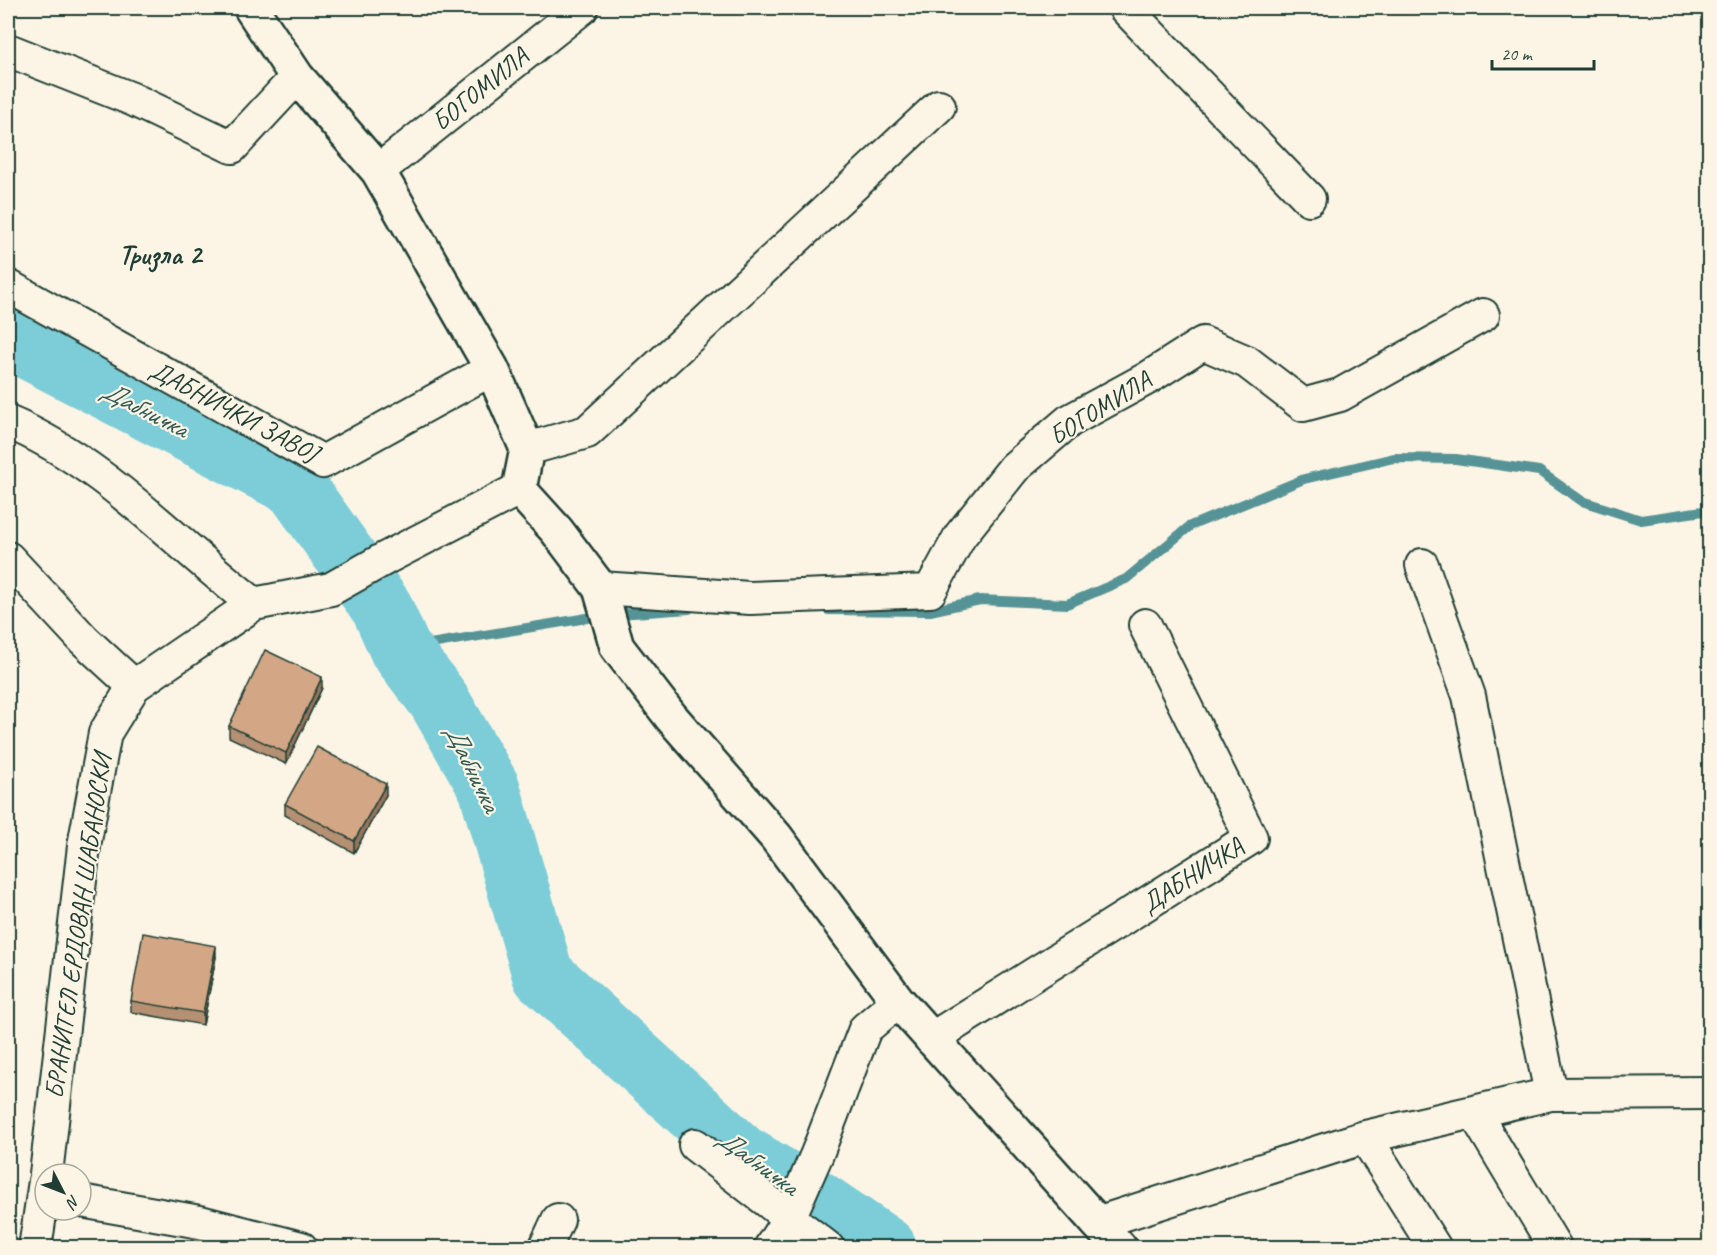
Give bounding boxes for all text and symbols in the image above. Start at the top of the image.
scale bar [1492,33,1594,71]
street label: БОГОМИЛА [425,39,536,138]
text: 20 m [1501,43,1534,65]
district label: Тризла 2 [119,237,204,273]
street label: ДАБНИЧКИ ЗАВОЈ [144,353,327,471]
street label: БОГОМИЛА [1043,363,1159,452]
water label: Дабничка [95,372,196,446]
water label: Дабничка [437,718,510,820]
street label: БРАНИТЕЛ ЕРДОВАН ШАБАНОСКИ [37,747,119,1101]
street label: ДАБНИЧКА [1135,829,1250,920]
water label: Дабничка [710,1121,808,1205]
north arrow [33,1162,93,1222]
text: N [61,1191,84,1214]

